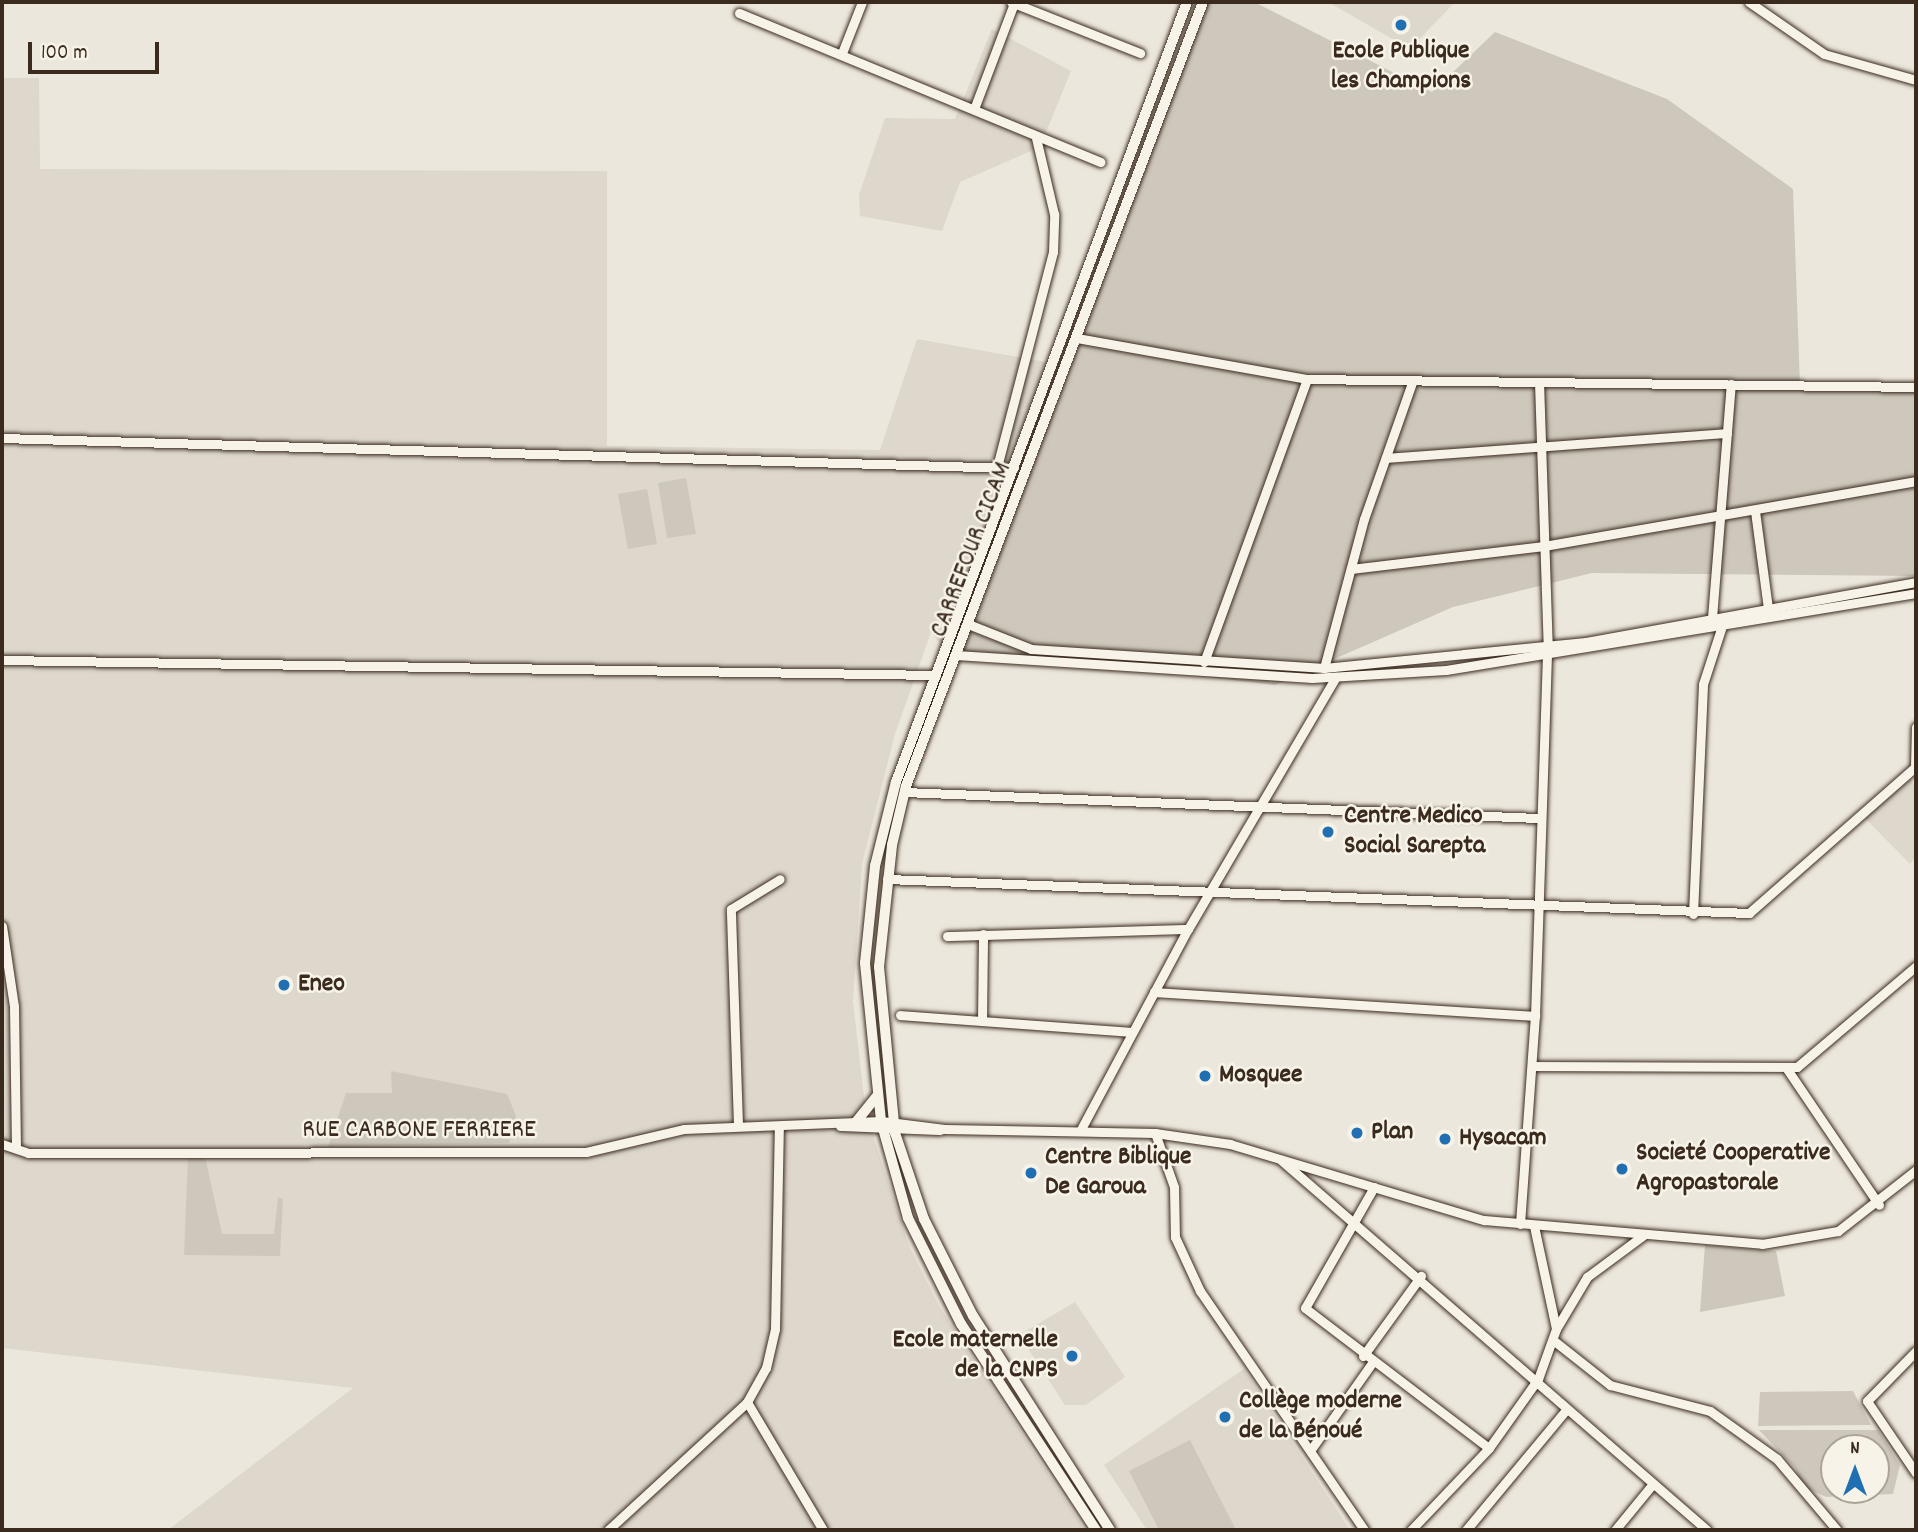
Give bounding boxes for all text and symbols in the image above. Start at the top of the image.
marker: Ecole Publique les Champions [1393,17,1409,33]
scale bar [32,28,163,72]
place label: Ecole Publique les Champions [1331,36,1471,98]
text: 100 m [41,39,88,69]
street label: CARREFOUR CICAM [924,458,1020,642]
place label: Centre Medico Social Sarepta [1344,801,1485,862]
marker: Centre Medico Social Sarepta [1318,822,1338,842]
place label: Eneo [298,969,345,1001]
marker: Eneo [276,977,292,993]
place label: Mosquee [1219,1060,1302,1092]
marker: Mosquee [1197,1068,1213,1084]
street label: RUE CARBONE FERRIERE [302,1115,536,1147]
place label: Plan [1371,1117,1413,1149]
place label: Hysacam [1459,1123,1546,1155]
marker: Plan [1349,1125,1365,1141]
marker: Hysacam [1437,1131,1453,1147]
place label: Societé Cooperative Agropastorale [1636,1138,1830,1200]
place label: Centre Biblique De Garoua [1045,1142,1191,1204]
marker: Societé Cooperative Agropastorale [1614,1161,1630,1177]
marker: Centre Biblique De Garoua [1023,1165,1039,1181]
place label: Ecole maternelle de la CNPS [893,1325,1058,1386]
marker: Ecole maternelle de la CNPS [1064,1348,1080,1364]
place label: Collège moderne de la Bénoué [1239,1386,1402,1448]
marker: Collège moderne de la Bénoué [1217,1409,1233,1425]
north arrow [1820,1434,1890,1504]
text: N [1850,1436,1860,1463]

